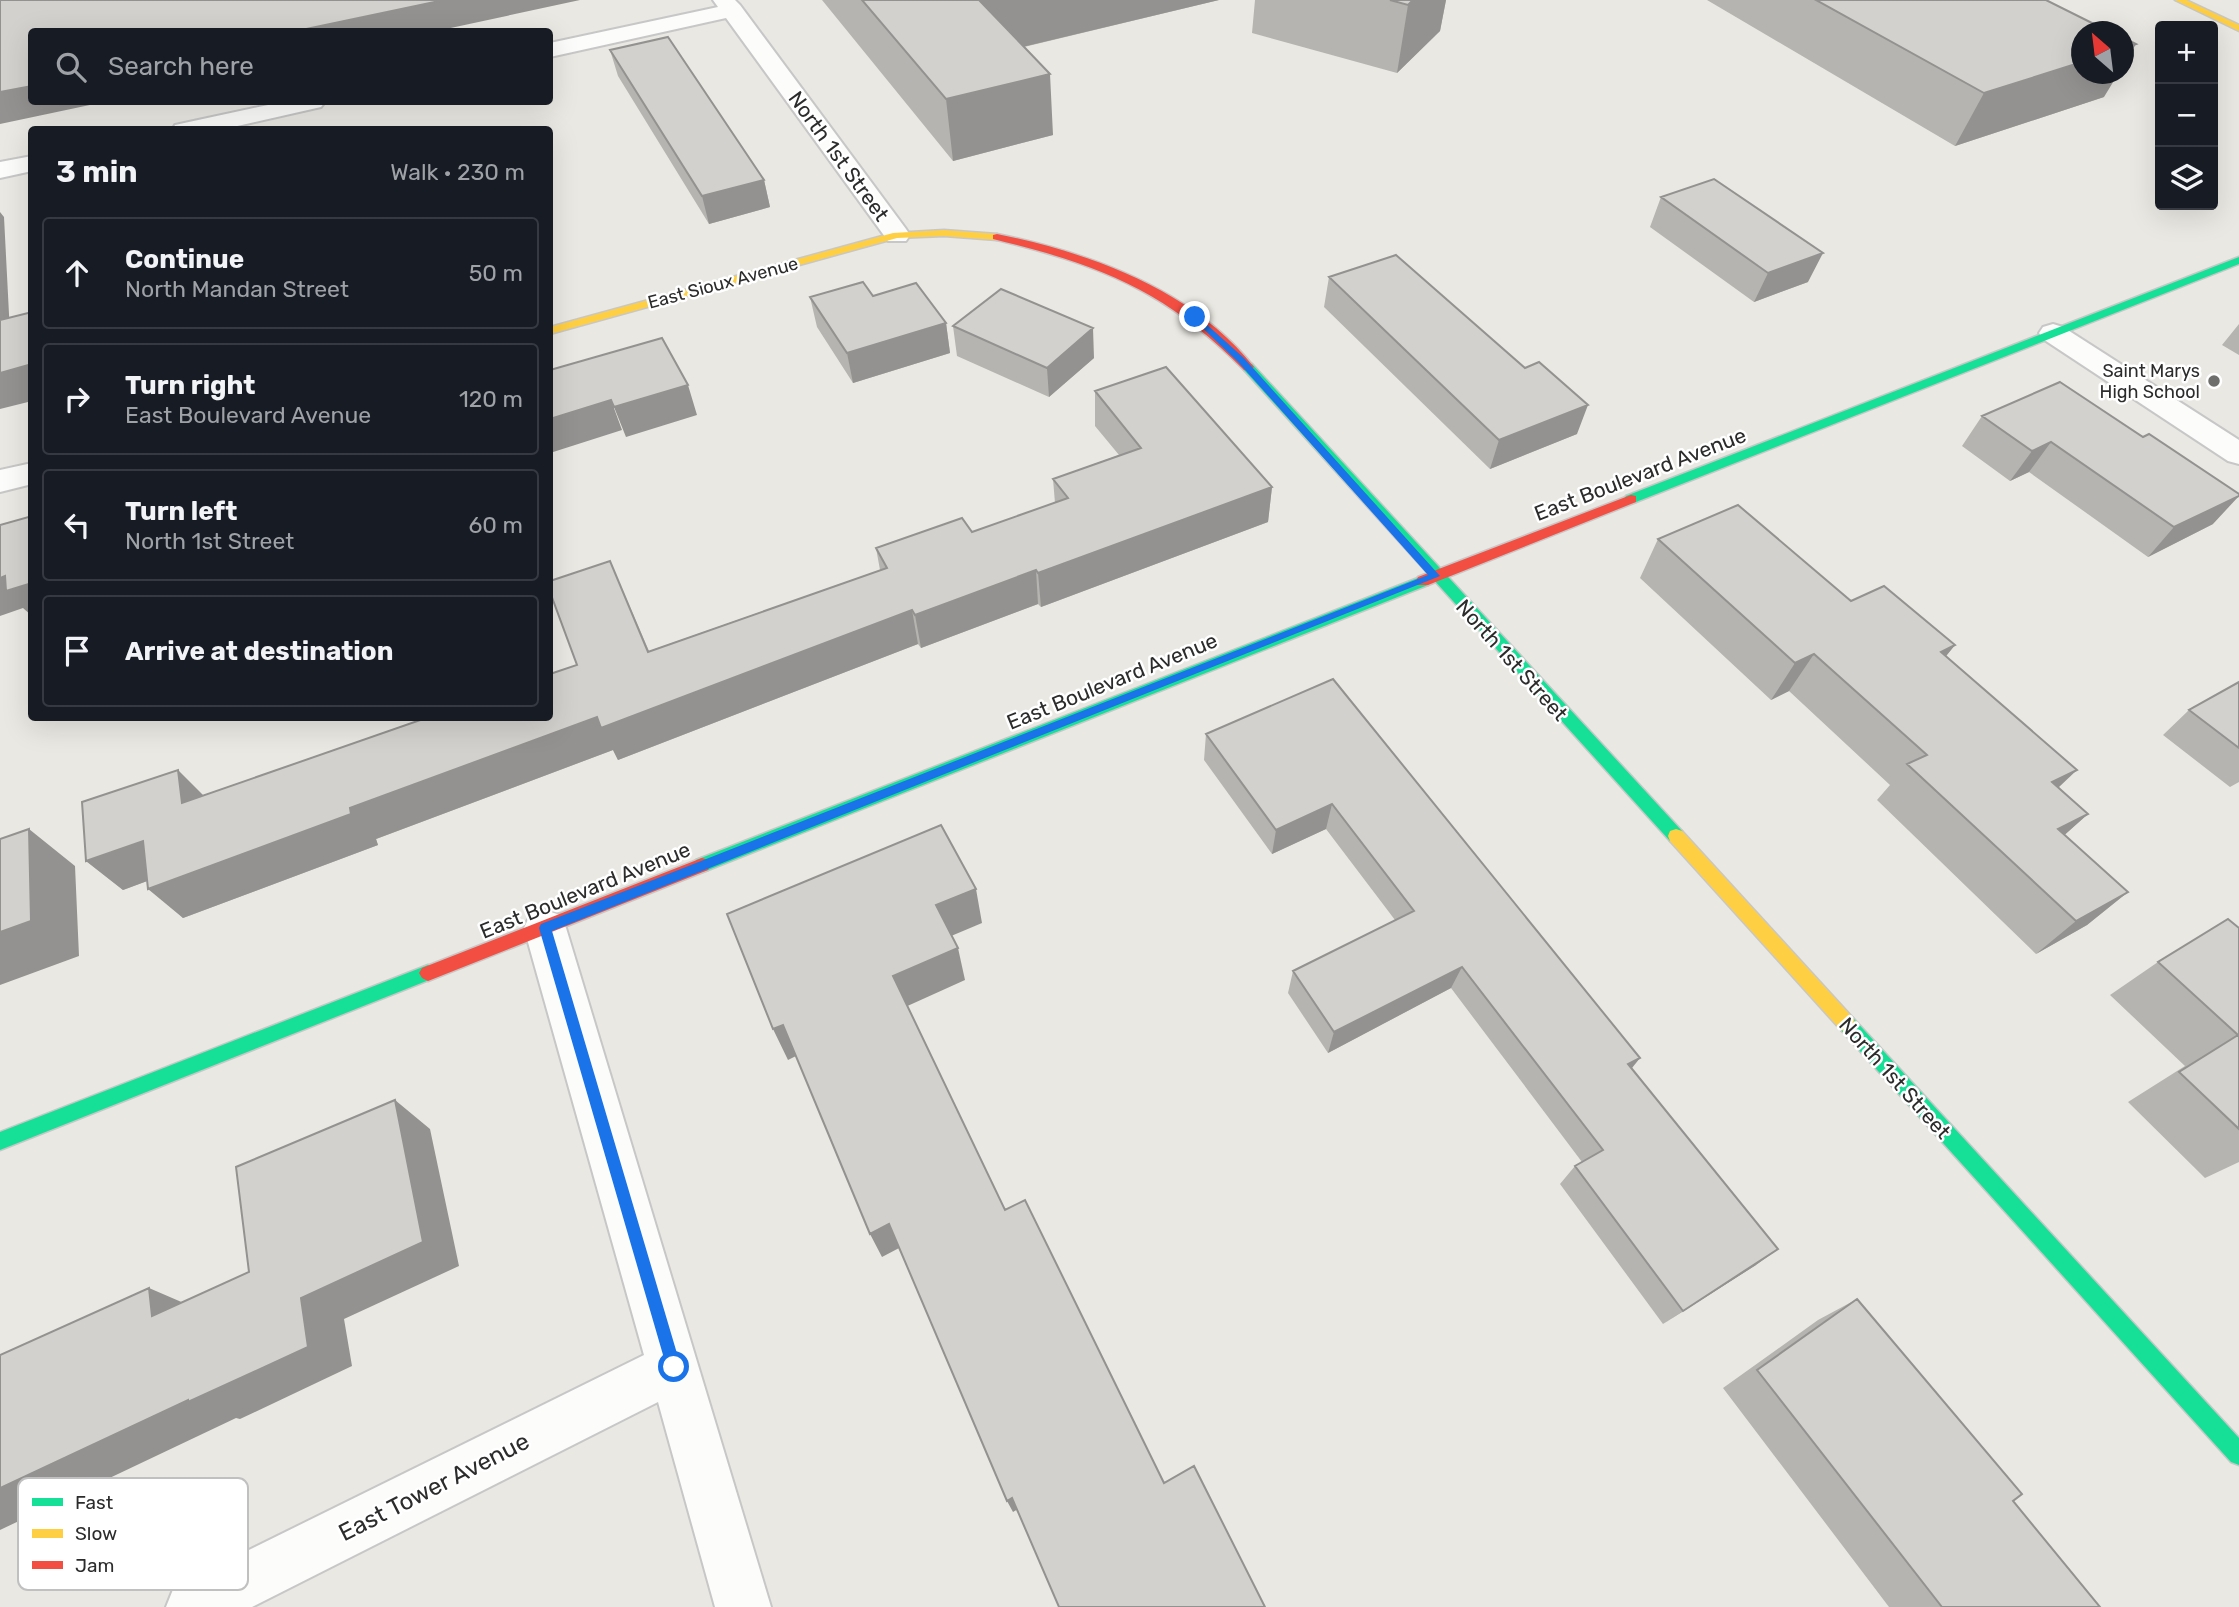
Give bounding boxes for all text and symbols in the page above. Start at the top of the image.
north arrow [2071,21,2134,84]
map controls [2155,21,2218,210]
button: + [2155,21,2218,84]
search box [28,28,553,105]
icon: search [52,48,90,86]
text: Search here [108,51,254,82]
button: − [2155,84,2218,147]
street label: North 1st Street [783,86,895,226]
button: layers [2155,147,2218,210]
text: 3 min [56,154,138,190]
text: Walk · 230 m [390,158,525,186]
text: Continue [125,244,244,275]
street label: East Sioux Avenue [645,252,801,314]
icon: ahead [58,254,96,292]
text: 50 m [469,259,523,287]
text: North Mandan Street [125,275,349,303]
route end [1179,301,1210,332]
place label: Saint Marys High School [2100,360,2200,403]
text: Turn right [125,370,255,401]
marker: Saint Marys High School [2206,373,2222,389]
icon: right [58,380,96,418]
text: 120 m [459,385,523,413]
text: East Boulevard Avenue [125,401,371,429]
street label: East Boulevard Avenue [1531,422,1749,526]
text: Turn left [125,496,237,527]
icon: left [58,506,96,544]
text: 60 m [468,511,523,539]
text: North 1st Street [125,527,294,555]
street label: North 1st Street [1451,594,1573,726]
street label: East Boulevard Avenue [1003,627,1221,735]
icon: arrive [58,632,96,670]
text: Arrive at destination [125,636,393,667]
street label: East Boulevard Avenue [476,836,694,944]
street label: North 1st Street [1834,1012,1956,1144]
route start [658,1351,689,1382]
street label: East Tower Avenue [334,1427,534,1547]
legend [18,1478,248,1590]
text: Fast [75,1491,114,1514]
text: Slow [75,1522,117,1545]
text: Jam [75,1554,114,1577]

